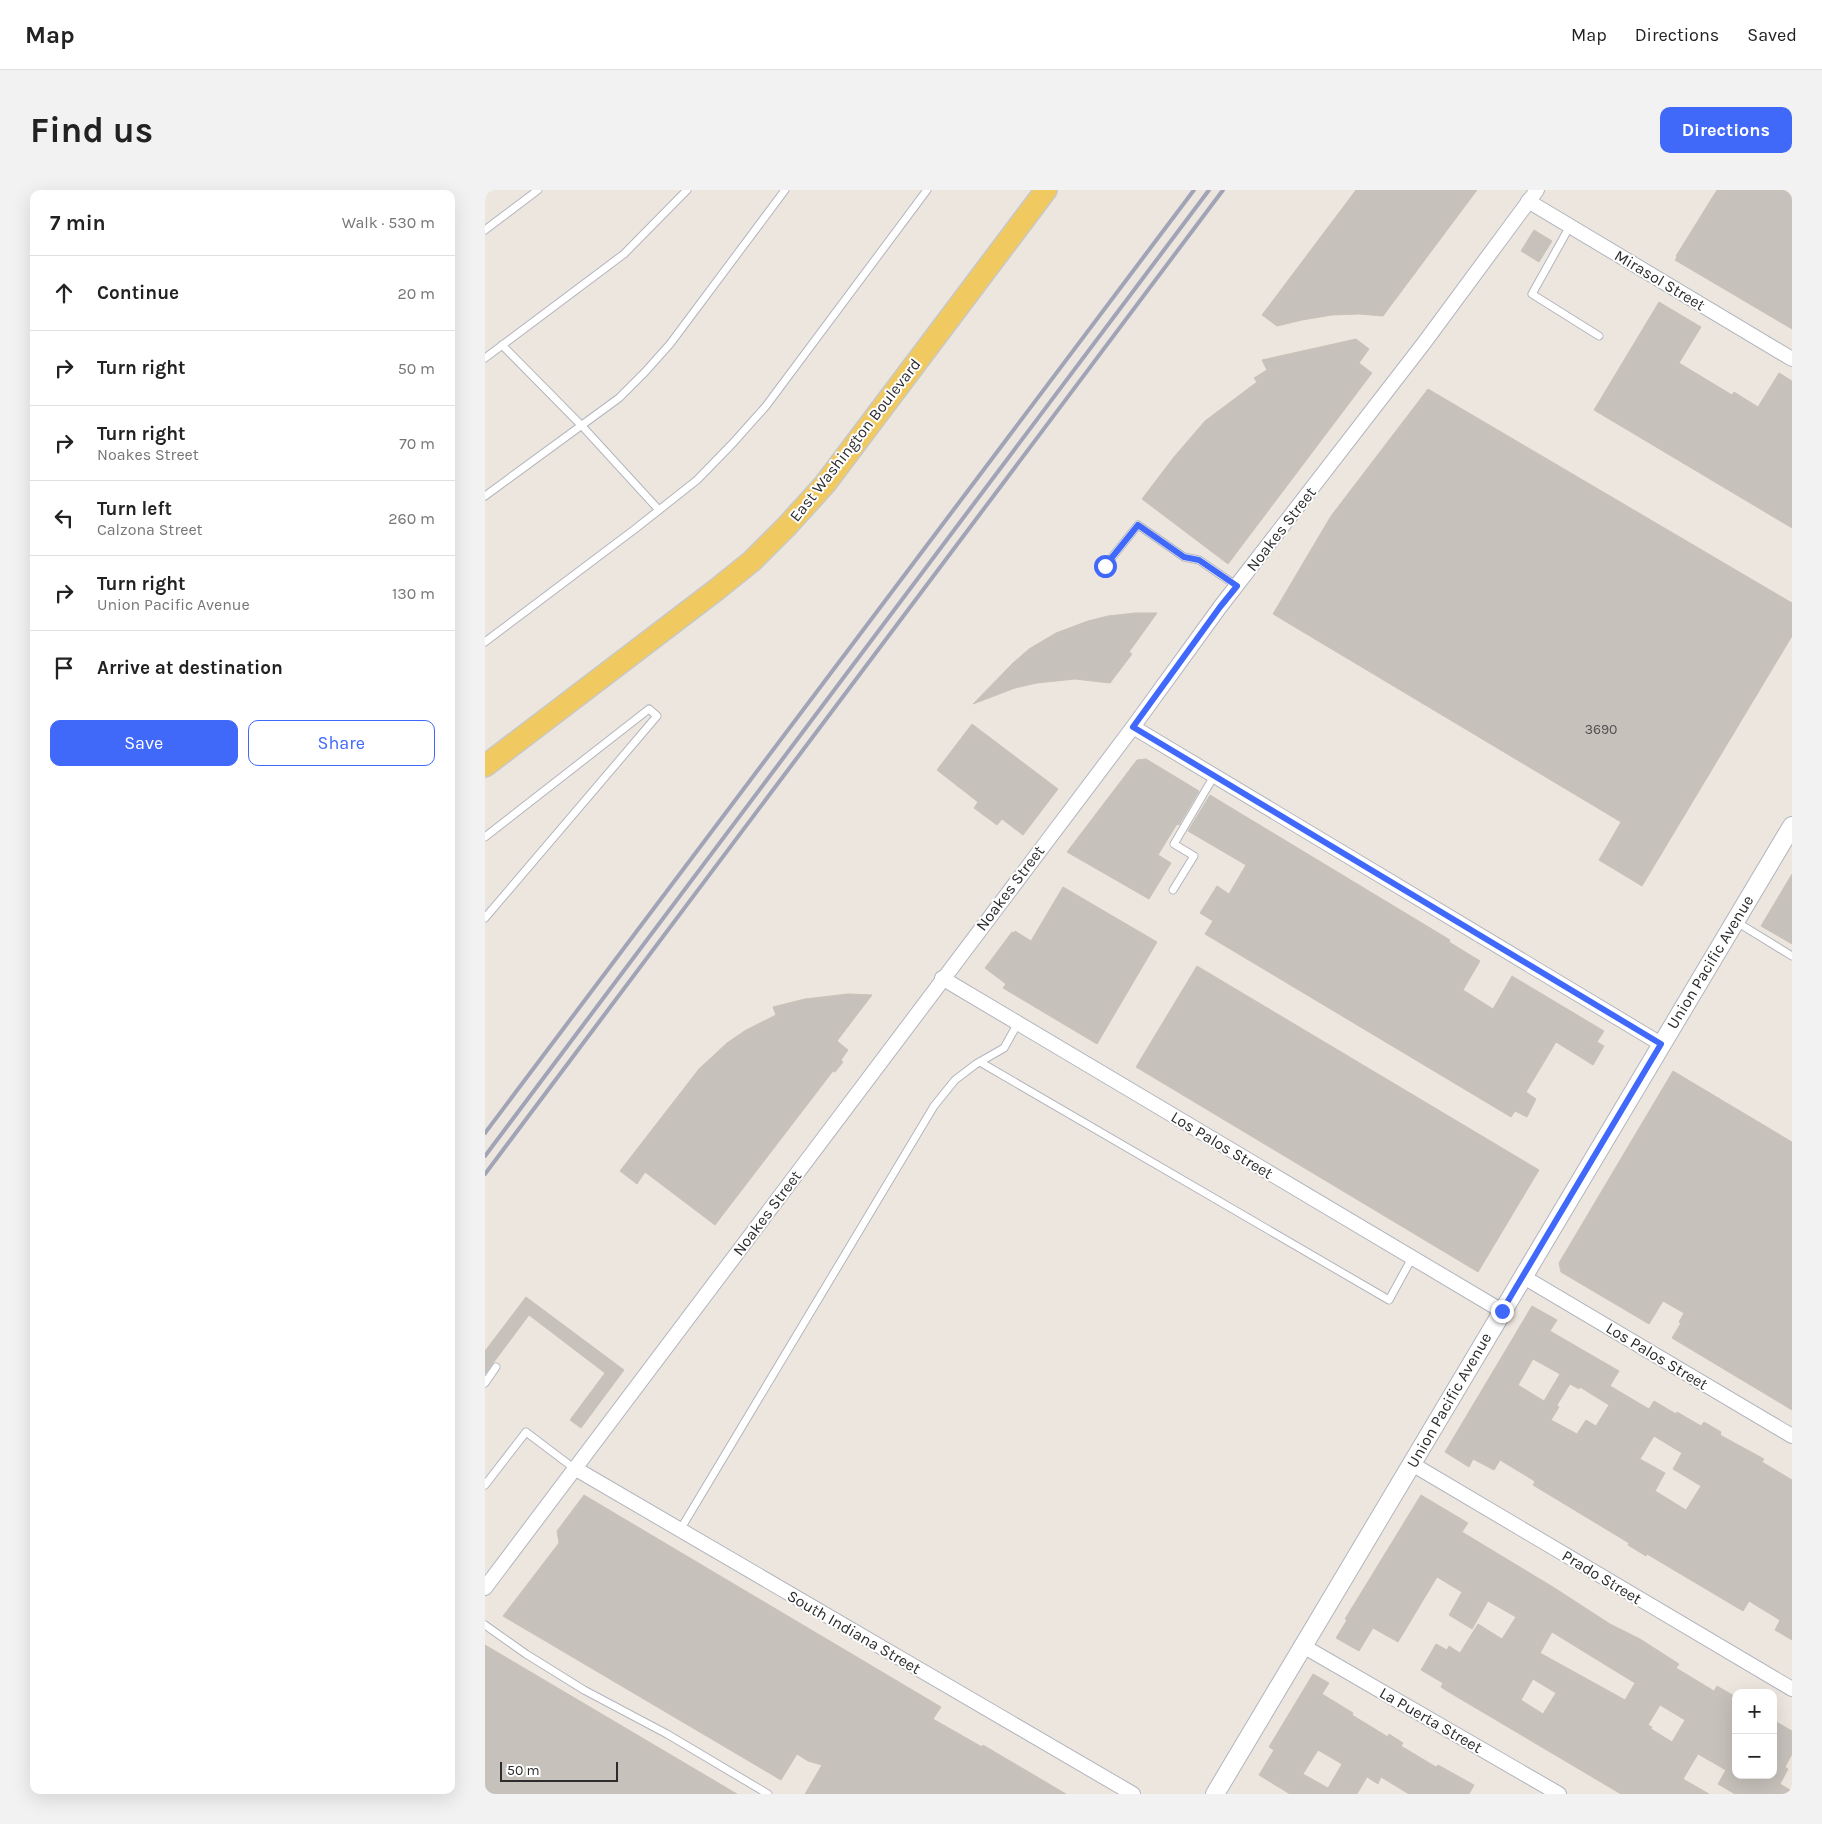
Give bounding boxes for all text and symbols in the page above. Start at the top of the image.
text: Map [25,21,75,49]
text: Map [1571,24,1607,46]
text: Directions [1635,24,1719,46]
text: Saved [1747,24,1797,46]
button: Directions [1660,107,1792,153]
text: Find us [30,110,153,151]
text: 7 min [50,211,106,235]
text: Walk · 530 m [342,213,435,232]
street label: Mirasol Street [1611,246,1709,314]
icon: ahead [50,279,78,307]
text: Continue [97,282,179,304]
text: 20 m [397,284,435,303]
icon: right [50,354,78,382]
street label: East Washington Boulevard [785,355,925,525]
text: Turn right [97,357,186,379]
text: 50 m [398,359,435,378]
text: Turn right [97,423,186,445]
icon: right [50,429,78,457]
text: 70 m [399,434,435,453]
text: Noakes Street [97,445,199,464]
street label: Noakes Street [1242,483,1320,575]
text: Turn left [97,498,172,520]
icon: left [50,504,78,532]
text: 260 m [388,509,435,528]
text: Calzona Street [97,520,203,539]
route start [1094,555,1117,578]
text: Turn right [97,573,186,595]
icon: right [50,579,78,607]
text: 130 m [392,584,435,603]
text: Union Pacific Avenue [97,595,250,614]
icon: arrive [50,654,78,682]
text: Arrive at destination [97,657,283,679]
button: Save [50,720,238,766]
button: Share [248,720,435,766]
house number: 3690 [1585,721,1617,738]
street label: Noakes Street [972,842,1048,934]
street label: Union Pacific Avenue [1663,892,1757,1032]
street label: Los Palos Street [1168,1107,1276,1183]
street label: Noakes Street [729,1167,805,1259]
route end [1491,1300,1514,1323]
street label: Los Palos Street [1603,1318,1711,1394]
street label: Union Pacific Avenue [1403,1329,1495,1471]
street label: Prado Street [1559,1546,1645,1608]
street label: South Indiana Street [784,1586,924,1678]
street label: La Puerta Street [1376,1683,1486,1757]
map controls [1732,1689,1777,1779]
button: + [1732,1689,1777,1734]
button: − [1732,1734,1777,1779]
scale bar [500,1759,617,1782]
text: 50 m [507,1762,540,1779]

